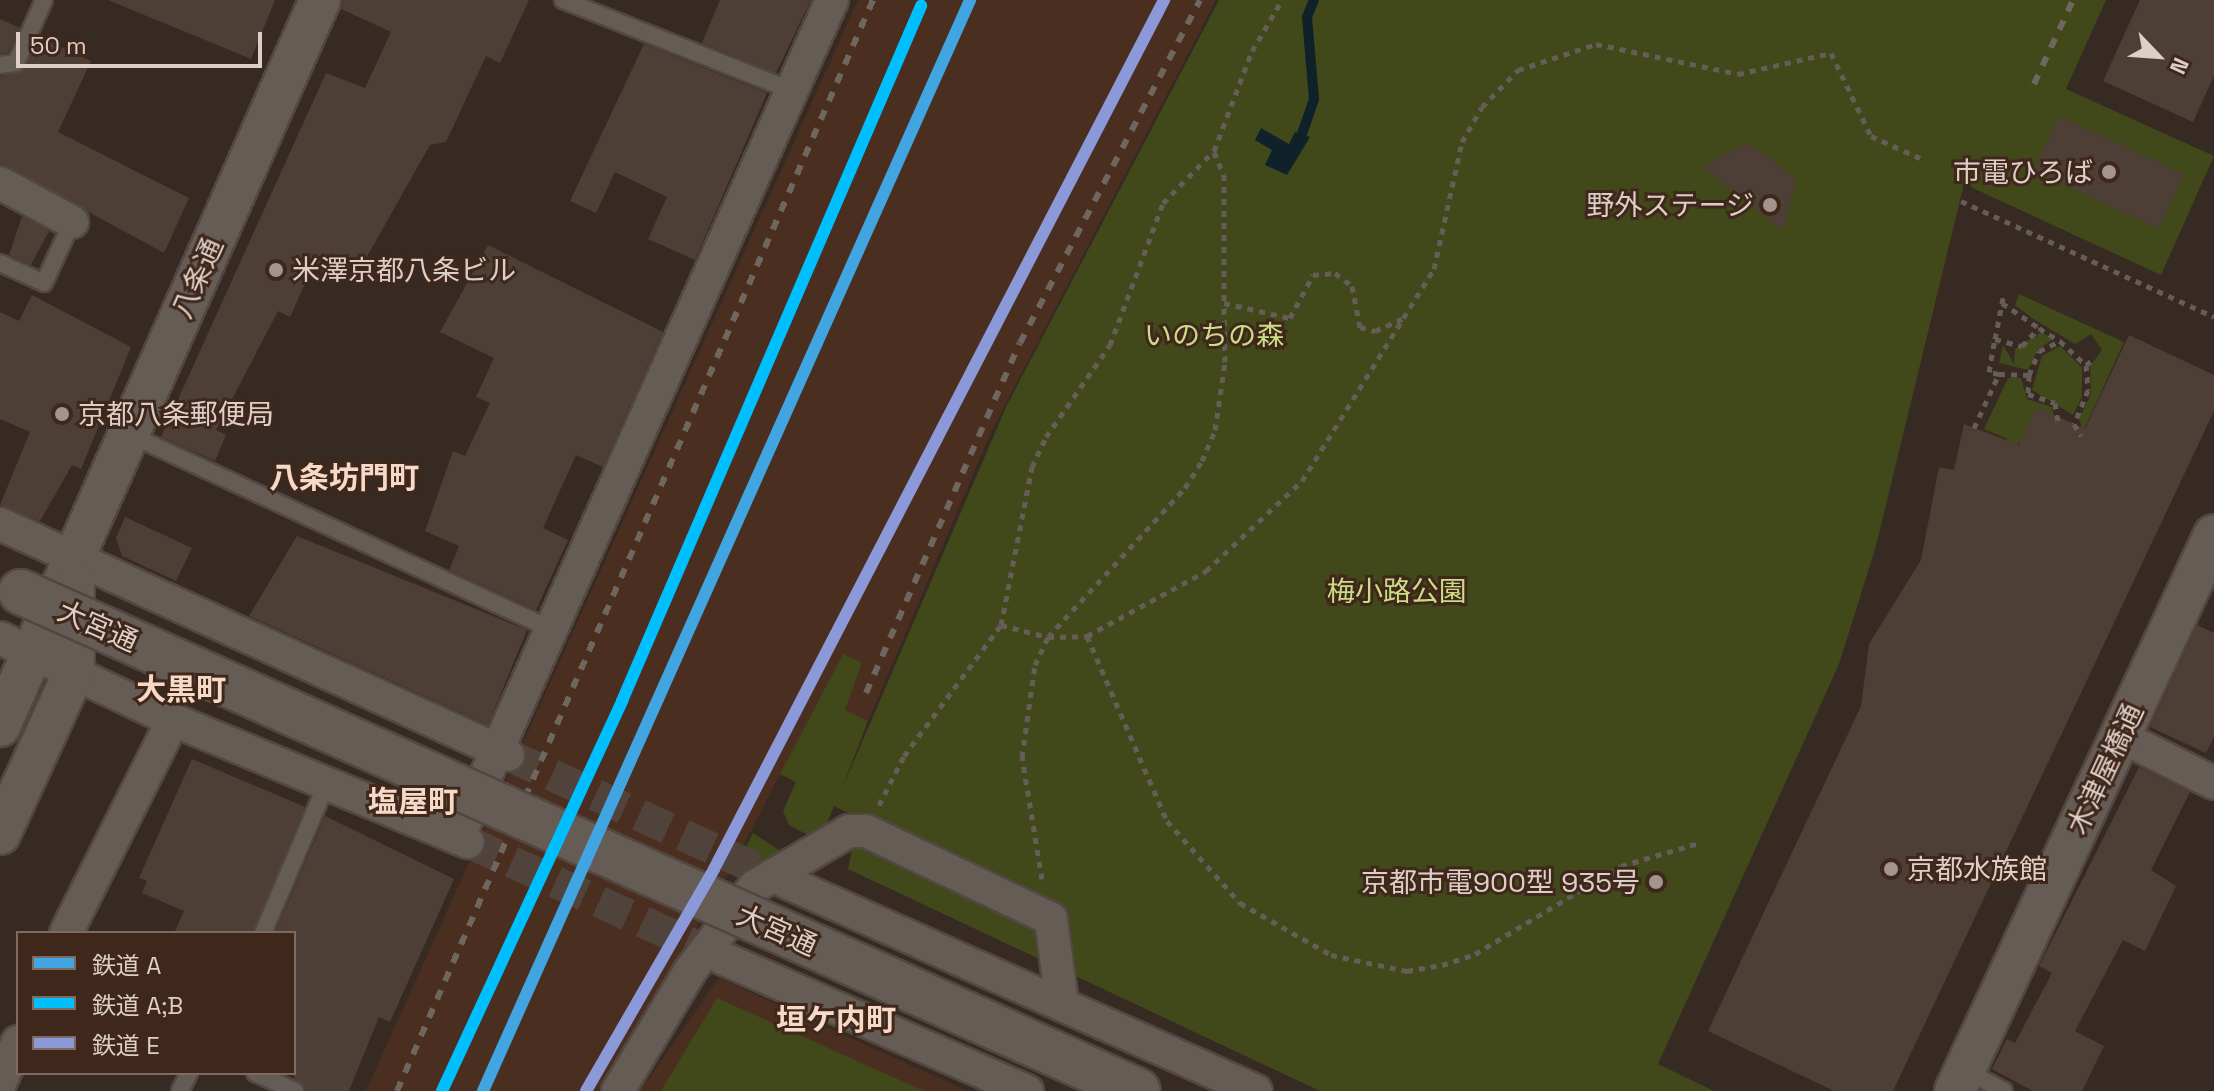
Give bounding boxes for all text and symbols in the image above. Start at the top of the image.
scale bar [20,16,266,66]
north arrow [2118,16,2198,96]
text: 50 m [30,30,87,61]
text: N [2164,54,2196,79]
place label: 市電ひろば [1953,155,2093,189]
marker: 市電ひろば [2100,163,2118,181]
place label: 野外ステージ [1586,188,1754,222]
marker: 野外ステージ [1761,196,1779,214]
street label: 八条通 [165,233,229,323]
place label: 米澤京都八条ビル [292,253,516,287]
marker: 米澤京都八条ビル [267,261,285,279]
park label: いのちの森 [1144,318,1284,352]
place label: 京都八条郵便局 [78,397,274,431]
marker: 京都八条郵便局 [53,405,71,423]
district label: 八条坊門町 [269,460,419,496]
park label: 梅小路公園 [1327,574,1467,608]
street label: 大宮通 [53,594,143,658]
district label: 大黒町 [136,672,226,708]
street label: 木津屋橋通 [2060,698,2150,840]
district label: 塩屋町 [368,784,458,820]
place label: 京都水族館 [1907,852,2047,886]
marker: 京都水族館 [1882,860,1900,878]
place label: 京都市電900型 935号 [1361,865,1640,899]
marker: 京都市電900型 935号 [1647,873,1665,891]
street label: 大宮通 [732,898,822,962]
legend [16,931,296,1075]
text: 鉄道 A [92,950,161,981]
text: 鉄道 A;B [92,990,183,1021]
district label: 垣ケ内町 [776,1002,896,1038]
text: 鉄道 E [92,1030,160,1061]

